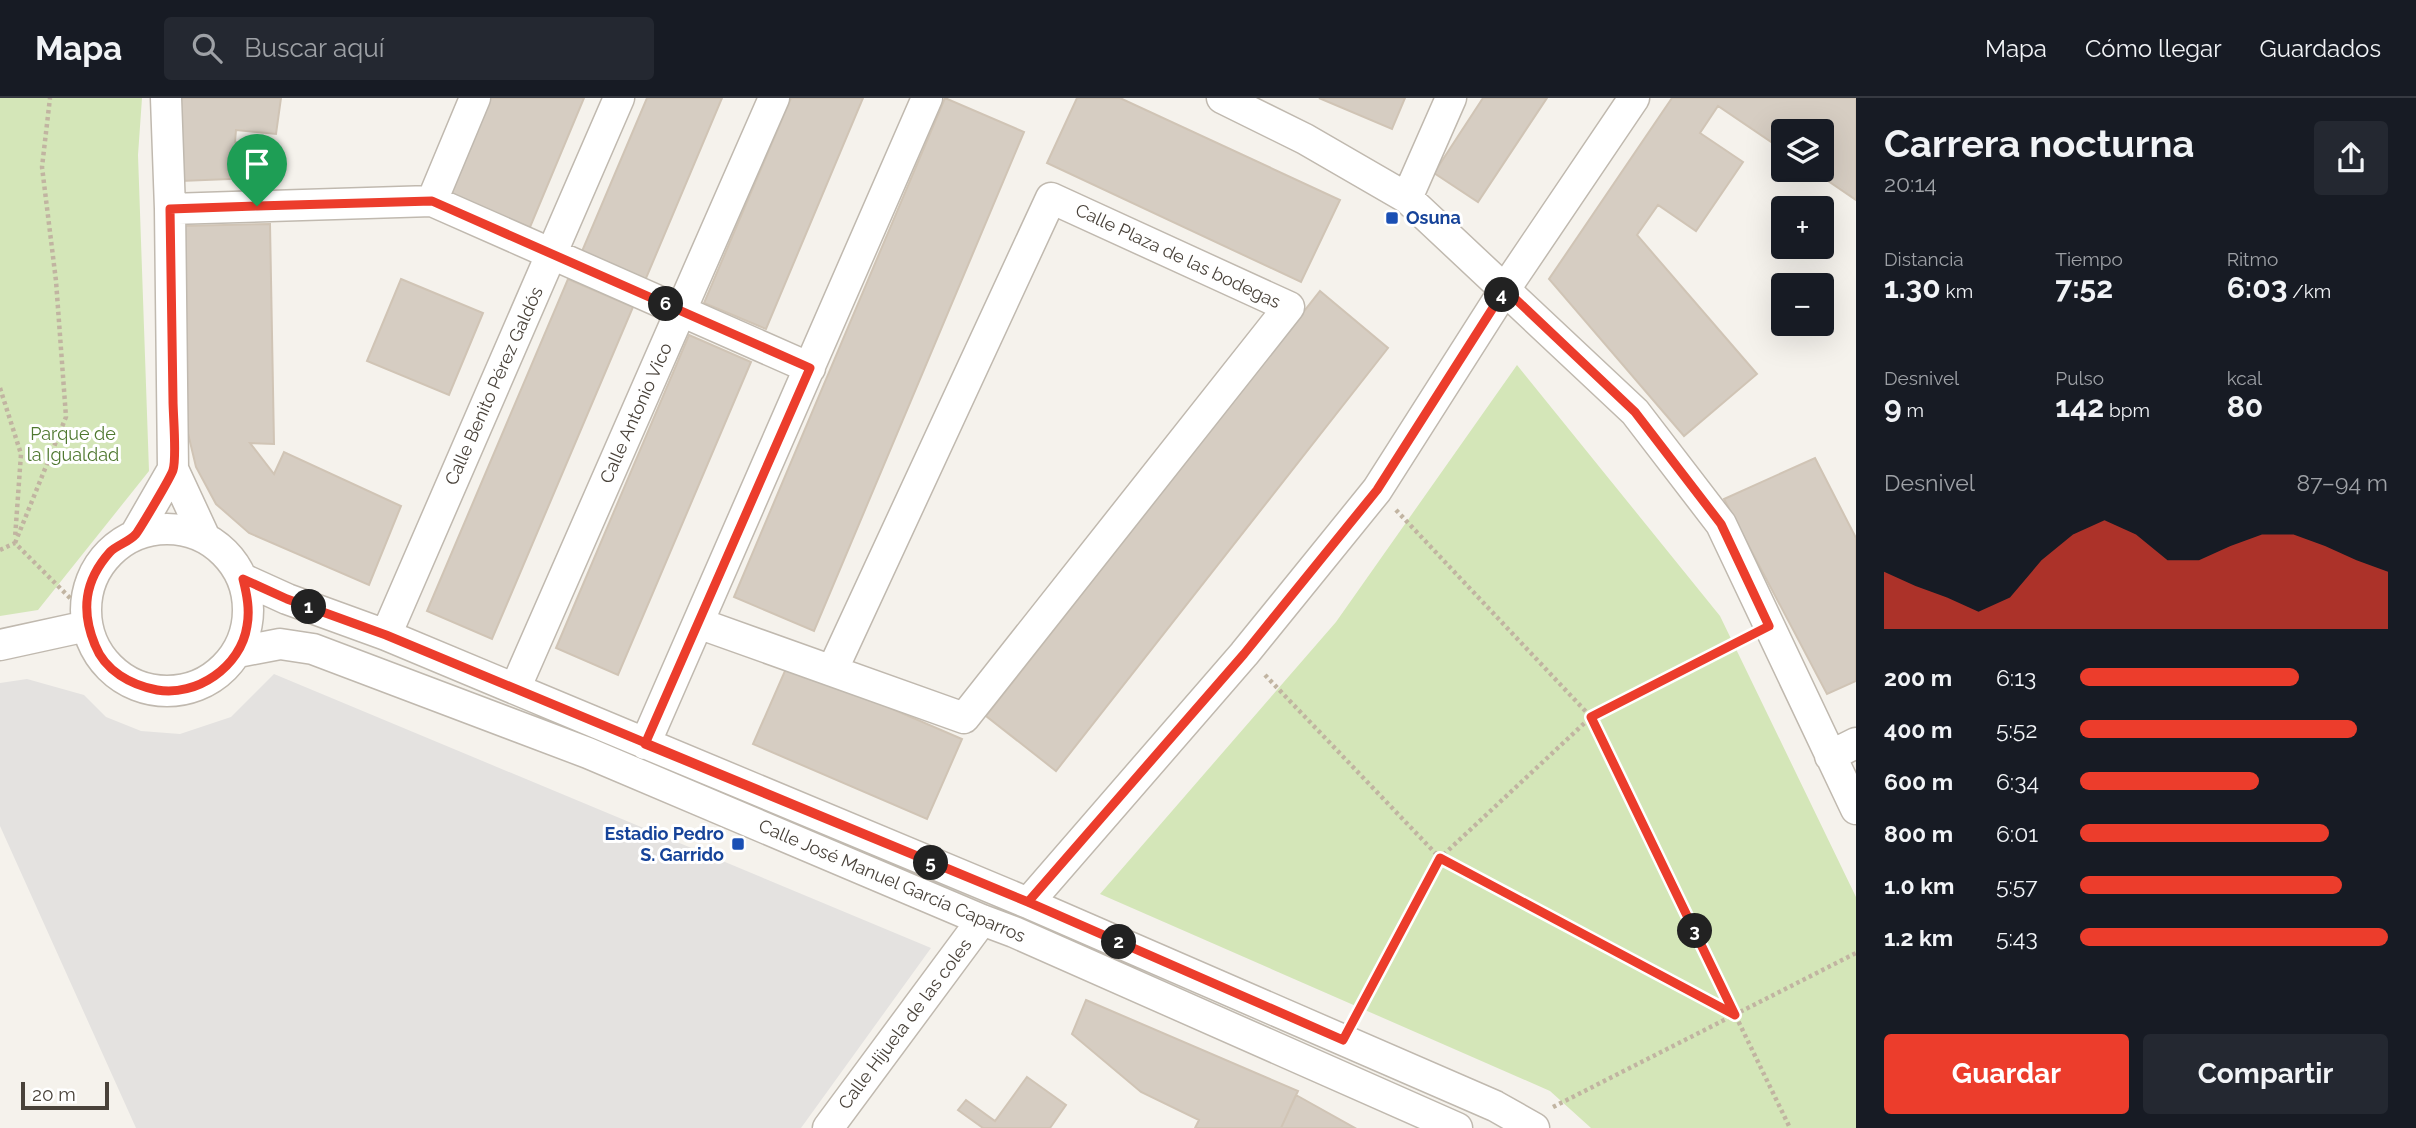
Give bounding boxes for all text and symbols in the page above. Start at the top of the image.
search box [164,17,654,80]
text: Mapa [35,29,122,68]
icon: search [188,29,226,67]
text: Buscar aquí [244,33,384,63]
text: Mapa [1985,34,2047,63]
text: Cómo llegar [2085,34,2222,63]
text: Guardados [2260,34,2381,63]
map controls [1771,119,1834,336]
button: layers [1771,119,1834,182]
text: Carrera nocturna [1884,121,2194,166]
button: share [2314,121,2388,195]
pin [227,134,287,206]
icon: arrive [238,145,276,183]
text: 20:14 [1884,170,1937,197]
button: + [1771,196,1834,259]
street label: Calle Plaza de las bodegas [1072,199,1284,312]
place label: Osuna [1406,207,1461,228]
marker: Osuna [1384,210,1400,226]
text: Distancia [1884,248,1964,270]
text: Tiempo [2055,248,2123,270]
text: Ritmo [2227,248,2278,270]
text: 1.30 [1884,270,1941,305]
text: 7:52 [2055,270,2113,305]
text: 6:03 [2227,270,2287,305]
button: − [1771,273,1834,336]
pin: 4 [1484,278,1520,312]
text: km [1941,280,1973,302]
text: /km [2287,280,2331,302]
street label: Calle Benito Pérez Galdós [440,283,547,488]
text: 4 [1496,283,1507,305]
pin: 6 [648,286,684,322]
text: 6 [660,292,671,314]
street label: Calle Antonio Vico [595,339,676,486]
text: Desnivel [1884,367,1959,389]
text: Pulso [2055,367,2104,389]
text: kcal [2227,367,2262,389]
text: 9 [1884,389,1902,424]
text: 142 [2055,389,2104,424]
text: 80 [2227,389,2263,424]
text: m [1902,399,1924,421]
text: bpm [2104,399,2150,421]
park label: Parque de la Igualdad [27,423,119,465]
text: Desnivel [1884,469,1975,496]
text: 87–94 m [2297,469,2388,496]
pin: 1 [292,589,326,624]
text: 1 [304,595,313,617]
text: 200 m [1884,664,1952,691]
text: 6:13 [1996,664,2036,691]
text: 400 m [1884,716,1952,743]
text: 5:52 [1996,716,2037,743]
text: 600 m [1884,768,1953,795]
text: 6:34 [1996,768,2039,795]
street label: Calle José Manuel García Caparros [756,815,1029,947]
text: 800 m [1884,820,1953,847]
text: 6:01 [1996,820,2038,847]
place label: Estadio Pedro S. Garrido [605,823,724,865]
marker: Estadio Pedro S. Garrido [730,836,746,852]
pin: 5 [914,846,948,880]
text: 5 [925,851,936,873]
text: 1.0 km [1884,872,1954,899]
text: 5:57 [1996,872,2038,899]
pin: 3 [1678,914,1712,948]
text: 3 [1689,919,1700,941]
pin: 2 [1102,924,1136,960]
text: 1.2 km [1884,924,1953,951]
text: 5:43 [1996,924,2038,951]
text: 2 [1113,930,1124,952]
street label: Calle Hijuela de las coles [834,934,976,1113]
button: Guardar [1884,1034,2129,1114]
button: Compartir [2143,1034,2388,1114]
scale bar [21,1079,108,1111]
text: 20 m [32,1083,76,1105]

